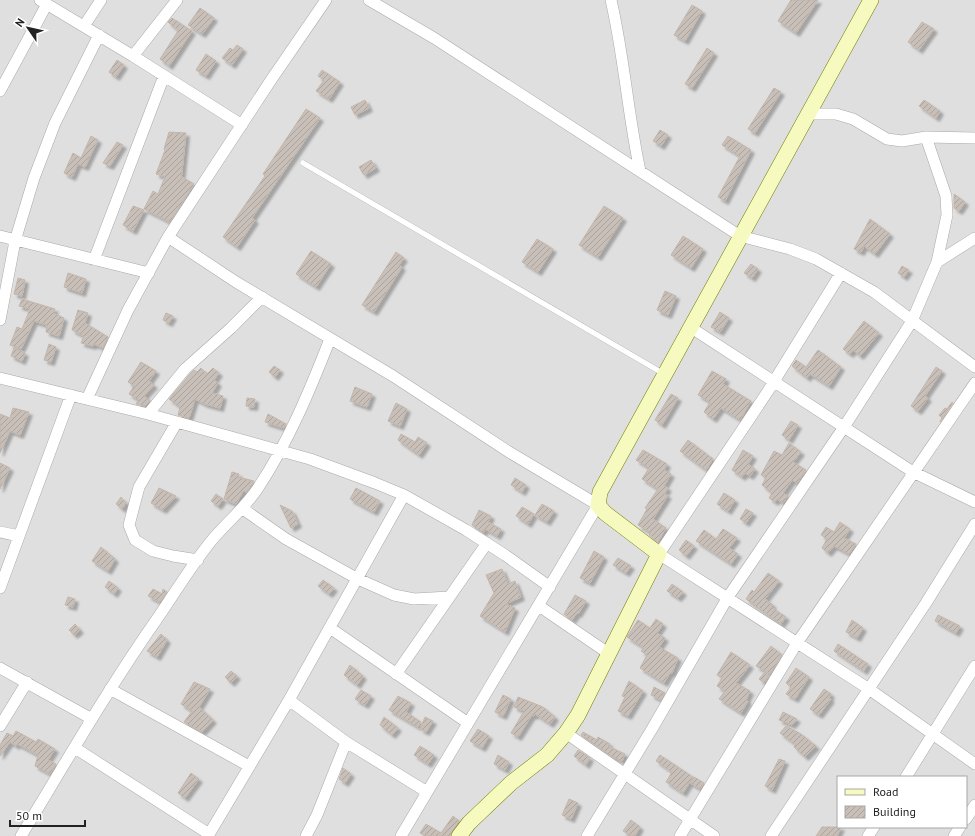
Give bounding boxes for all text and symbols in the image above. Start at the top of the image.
north arrow [8,8,48,48]
text: N [12,15,28,29]
legend [837,776,967,828]
text: Road [873,784,898,799]
scale bar [10,802,85,828]
text: Building [873,804,916,819]
text: 50 m [16,808,42,823]

